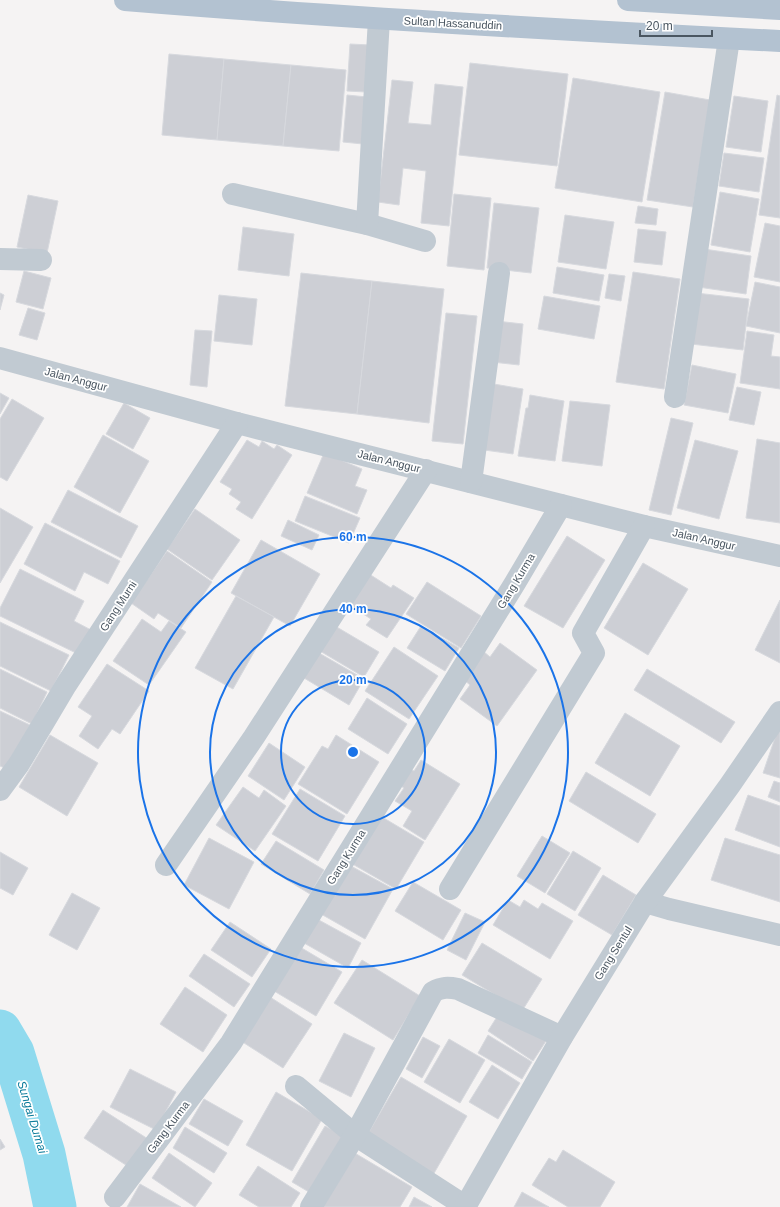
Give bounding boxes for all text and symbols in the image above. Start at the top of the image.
scale bar [640,12,712,38]
street label: Sultan Hassanuddin [404,14,502,32]
text: 20 m [646,19,673,33]
street label: Jalan Anggur [43,365,109,393]
street label: Jalan Anggur [356,447,422,475]
street label: Jalan Anggur [671,526,737,552]
text: 60 m [339,530,367,544]
street label: Gang Kurma [495,550,538,611]
street label: Gang Murni [97,579,139,633]
text: 40 m [339,602,367,616]
text: 20 m [339,673,367,687]
centre of rings [346,745,360,759]
street label: Gang Kurma [324,827,368,887]
street label: Gang Sentul [592,924,634,982]
water label: Sungai Dumai [14,1079,50,1155]
street label: Gang Kurma [144,1098,192,1156]

